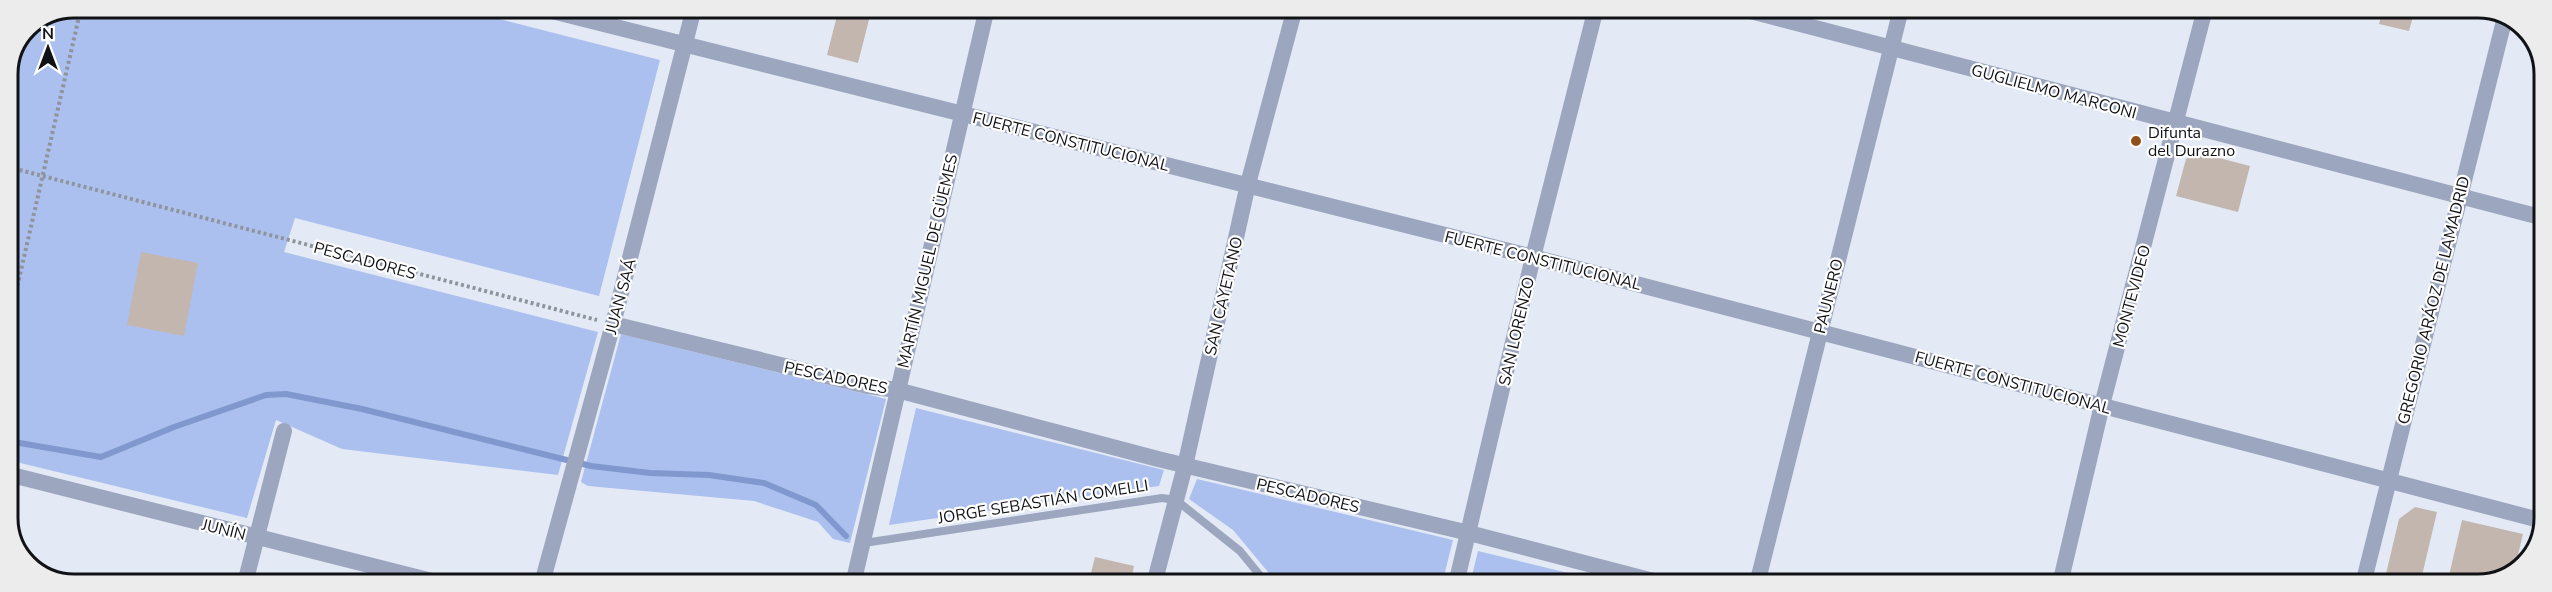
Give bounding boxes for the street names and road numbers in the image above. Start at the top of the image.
street label: GUGLIELMO MARCONI [1969,59,2139,125]
street label: FUERTE CONSTITUCIONAL [970,107,1172,177]
street label: MARTÍN MIGUEL DE GÜEMES [893,152,963,370]
street label: GREGORIO ARÁOZ DE LAMADRID [2392,174,2476,427]
street label: FUERTE CONSTITUCIONAL [1442,226,1644,296]
street label: SAN CAYETANO [1200,234,1248,358]
street label: PESCADORES [311,237,419,285]
street label: MONTEVIDEO [2108,243,2156,350]
street label: JUAN SAÁ [600,256,642,338]
street label: PAUNERO [1809,257,1849,336]
street label: SAN LORENZO [1494,275,1540,388]
street label: FUERTE CONSTITUCIONAL [1912,346,2113,420]
street label: PESCADORES [782,356,890,400]
street label: PESCADORES [1254,473,1362,519]
street label: JORGE SEBASTIÁN COMELLI [935,474,1150,530]
street label: JUNÍN [198,514,248,546]

